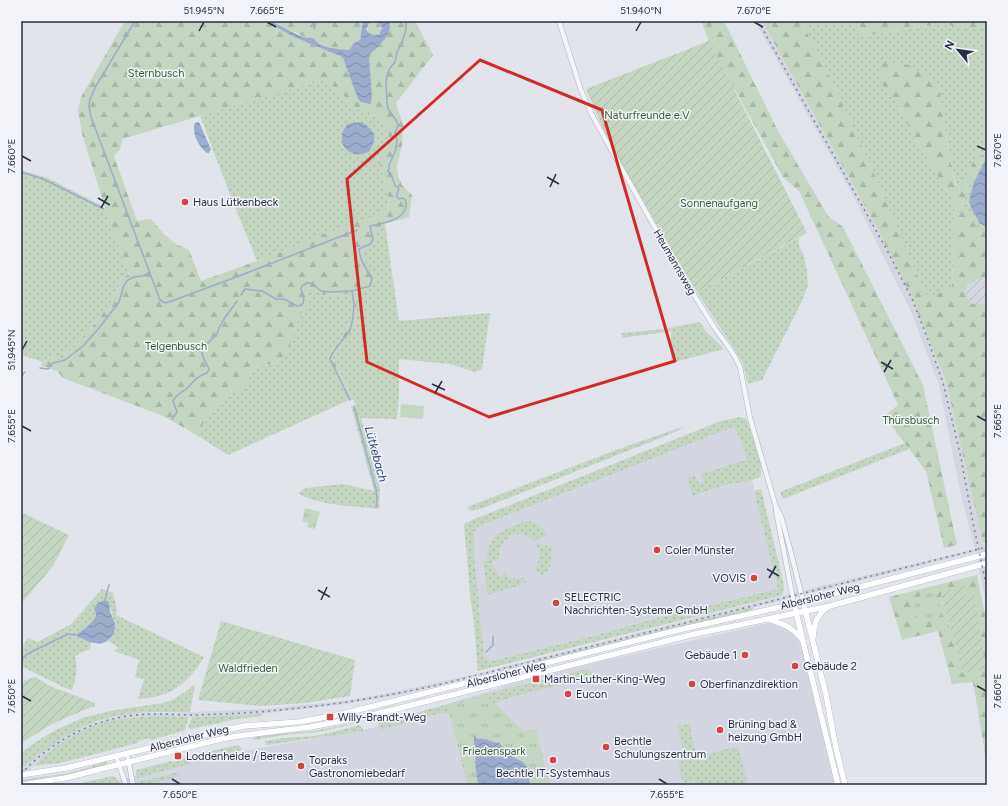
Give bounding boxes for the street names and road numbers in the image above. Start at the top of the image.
street label: Heumannsweg [651,227,699,297]
street label: Albersloher Weg [779,580,861,613]
street label: Albersloher Weg [465,658,547,691]
street label: Albersloher Weg [148,722,230,755]

